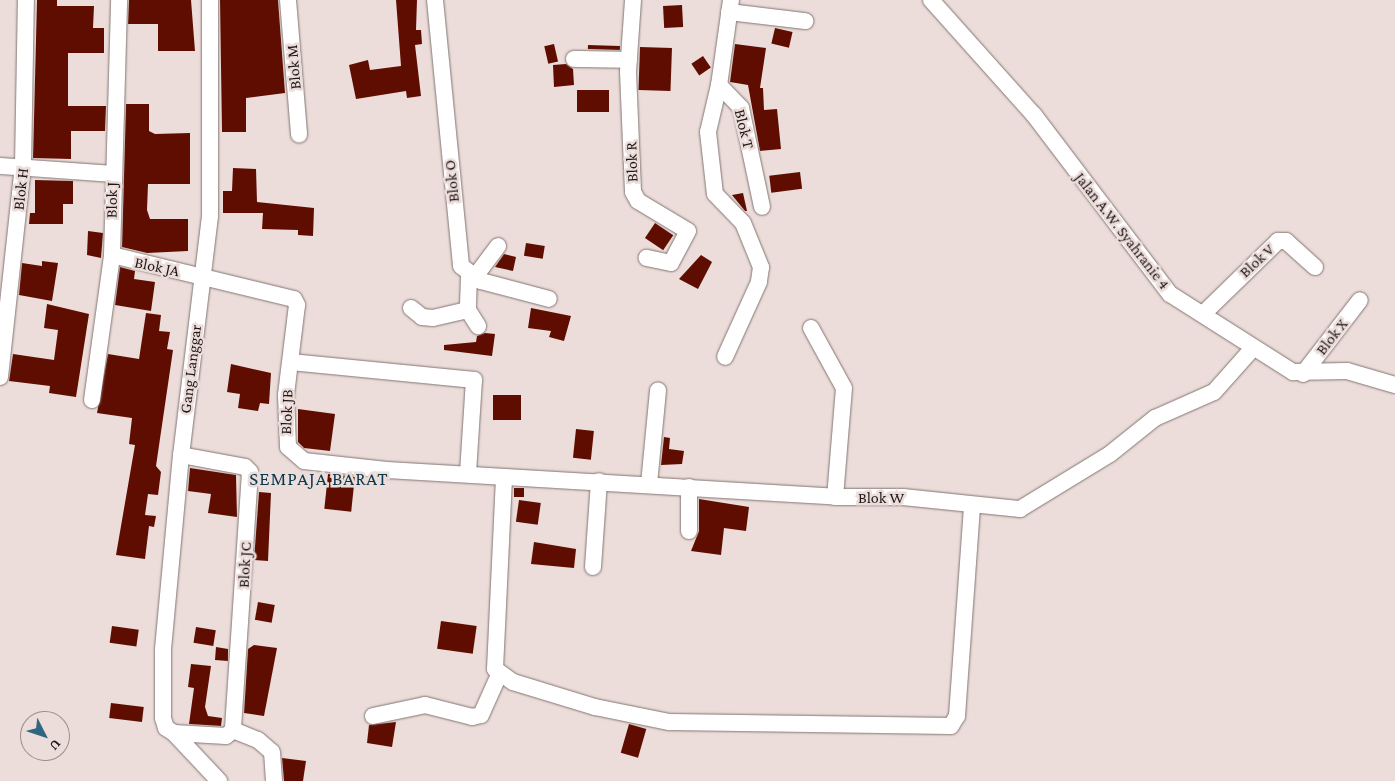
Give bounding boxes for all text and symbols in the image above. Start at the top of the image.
street label: Blok M [282,44,306,90]
street label: Blok T [730,107,758,151]
street label: Blok R [622,141,642,183]
street label: Blok O [440,159,464,203]
street label: Blok H [9,167,33,211]
street label: Jalan A.W. Syahranie 4 [1070,169,1174,293]
street label: Blok J [102,182,122,218]
street label: Blok V [1236,240,1278,282]
street label: Blok JA [133,253,181,281]
street label: Blok X [1312,315,1352,359]
street label: Gang Langgar [176,323,206,415]
street label: Blok JB [277,389,297,435]
district label: SEMPAJA BARAT [248,468,390,490]
street label: Blok W [858,488,904,508]
street label: Blok JC [234,542,256,588]
north arrow [20,711,70,761]
text: U [46,736,65,754]

